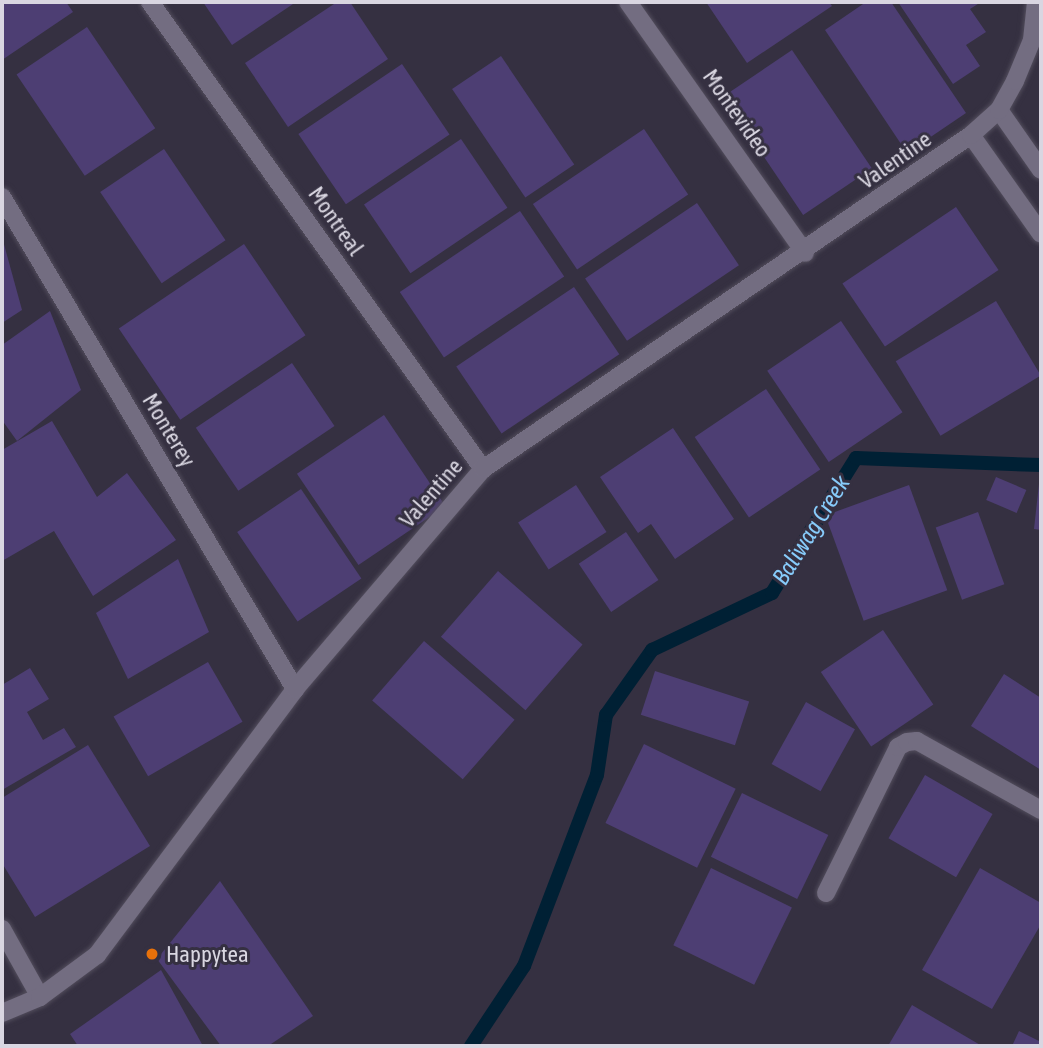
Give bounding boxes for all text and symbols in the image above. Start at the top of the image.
street label: Montevideo [697,64,777,162]
street label: Valentine [853,125,937,195]
street label: Montreal [302,181,370,261]
street label: Monterey [136,388,202,472]
street label: Valentine [394,453,468,533]
water label: Baliwag Creek [766,470,856,590]
place label: Happytea [166,940,249,968]
marker: Happytea [144,946,160,962]

